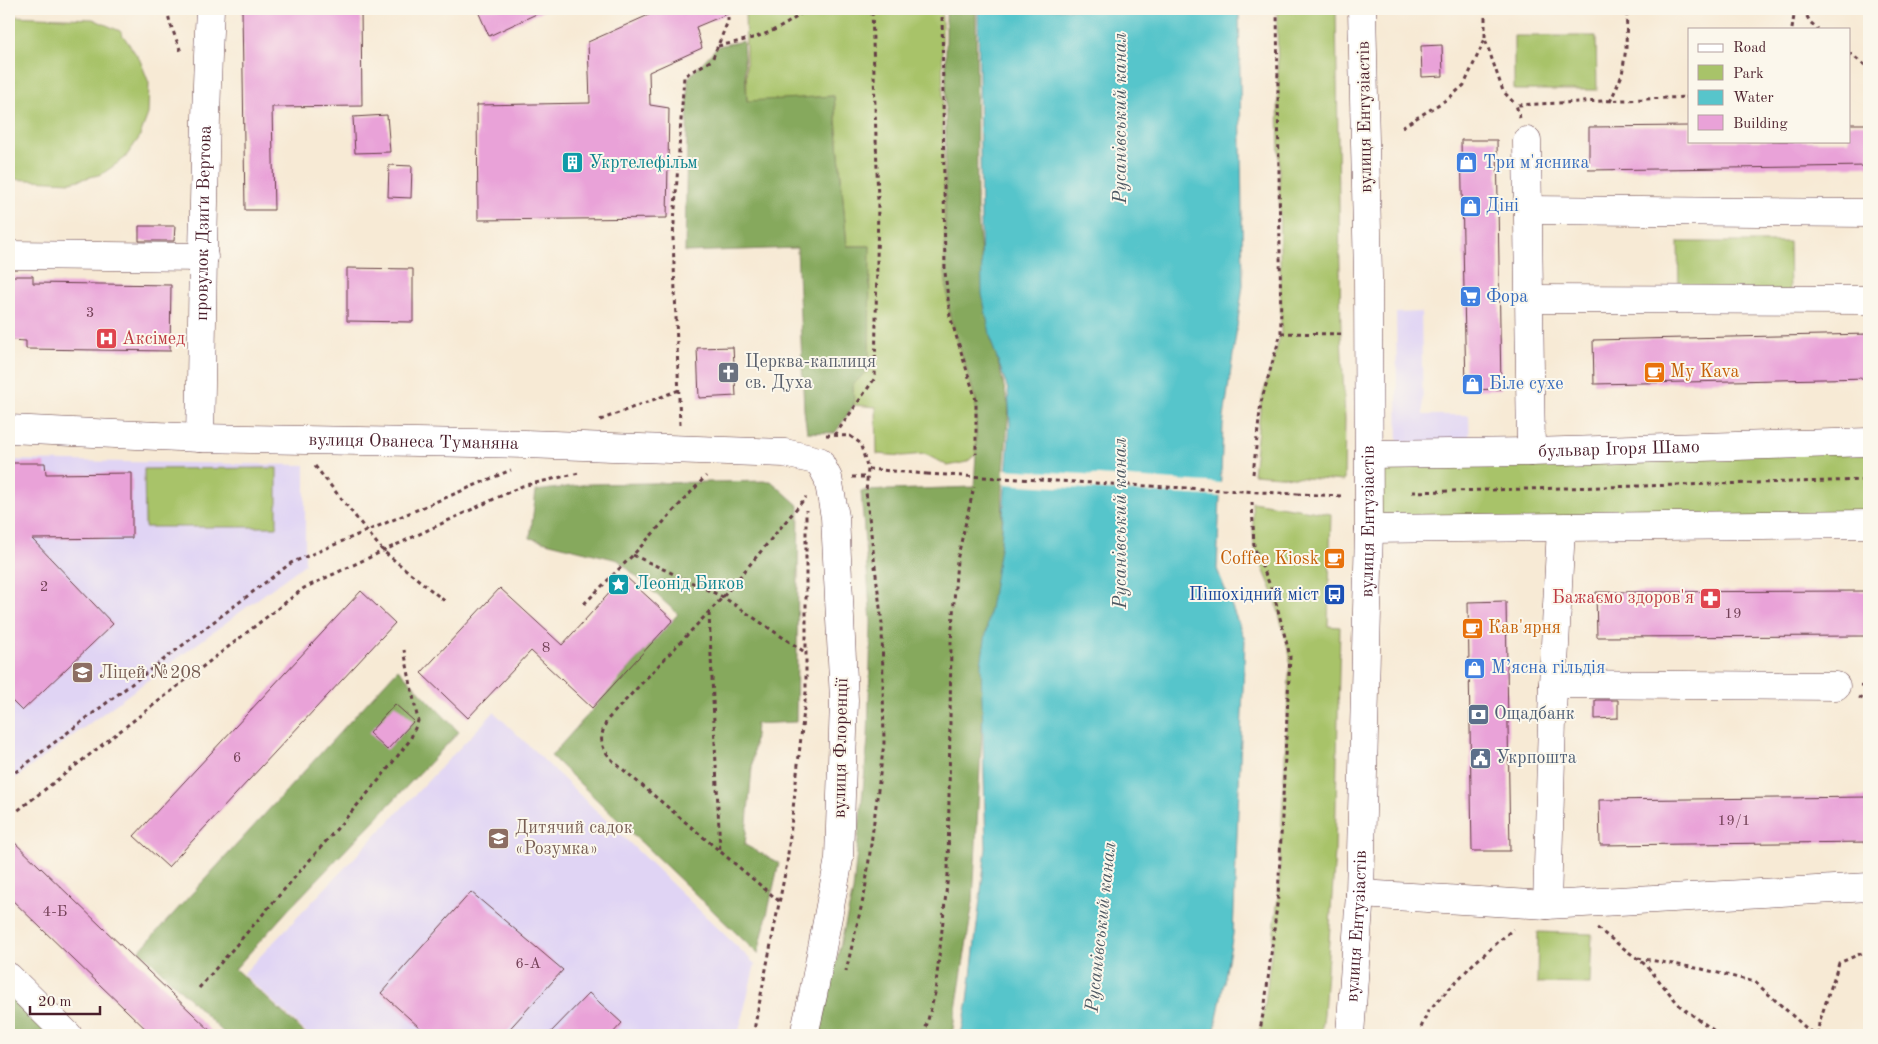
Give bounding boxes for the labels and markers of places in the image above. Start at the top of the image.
building icon: Укртелефільм [561,151,585,175]
shop icon: Три м'ясника [1455,151,1479,175]
place label: Укртелефільм [589,154,698,173]
place label: Три м'ясника [1483,154,1589,172]
shop icon: Діні [1458,194,1482,218]
place label: Діні [1486,197,1519,215]
supermarket icon: Фора [1458,285,1482,309]
place label: Фора [1486,288,1528,306]
hospital icon: Аксімед [94,327,118,351]
place label: Аксімед [122,330,185,348]
place label: Церква-каплиця св. Духа [745,353,876,392]
church icon: Церква-каплиця св. Духа [717,360,741,384]
cafe icon: My Kava [1642,360,1666,384]
place label: My Kava [1670,363,1740,381]
shop icon: Біле сухе [1461,372,1485,396]
place label: Біле сухе [1489,375,1564,393]
cafe icon: Coffee Kiosk [1323,547,1347,571]
place label: Coffee Kiosk [1220,550,1319,568]
place icon: Леонід Биков [607,572,631,596]
place label: Леонід Биков [635,575,744,593]
bus stop icon: Пішохідний міст [1323,583,1347,607]
place label: Пішохідний міст [1189,586,1319,604]
pharmacy icon: Бажаємо здоров'я [1698,586,1722,610]
place label: Бажаємо здоров'я [1552,589,1694,607]
cafe icon: Кав'ярня [1460,616,1484,640]
place label: Кав'ярня [1488,619,1561,637]
shop icon: М’ясна гільдія [1463,656,1487,680]
place label: М’ясна гільдія [1491,659,1605,677]
school or university icon: Ліцей №208 [71,661,95,685]
place label: Ліцей №208 [99,664,201,682]
bank icon: Ощадбанк [1466,702,1490,726]
place label: Ощадбанк [1494,705,1575,723]
public building icon: Укрпошта [1468,746,1492,770]
place label: Укрпошта [1496,749,1577,767]
place label: Дитячий садок «Розумка» [515,819,633,858]
school or university icon: Дитячий садок «Розумка» [487,826,511,850]

